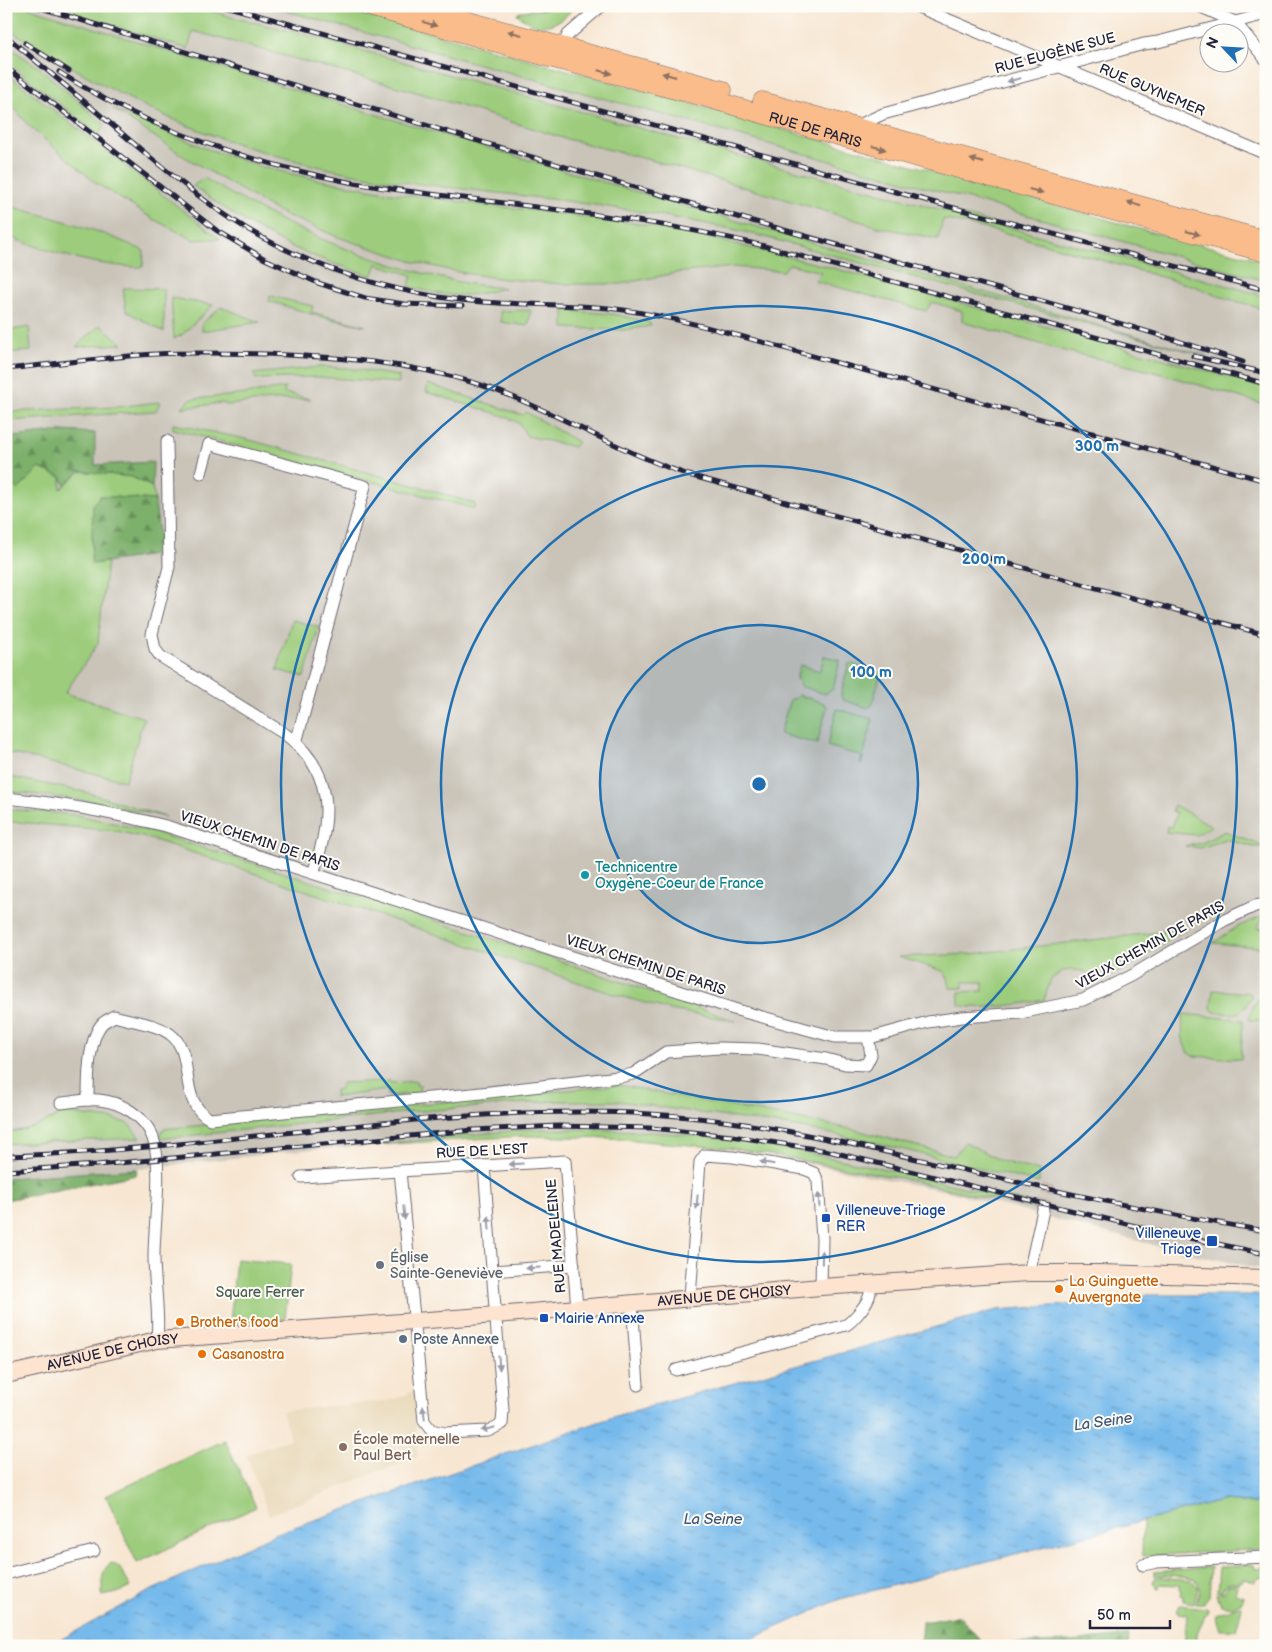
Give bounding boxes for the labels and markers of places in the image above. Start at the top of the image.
centre of rings [750,775,768,793]
place label: Technicentre Oxygène-Coeur de France [595,859,764,892]
marker: Technicentre Oxygène-Coeur de France [579,869,591,881]
place label: Villeneuve-Triage RER [836,1202,946,1235]
marker: Villeneuve-Triage RER [820,1212,832,1224]
place label: Villeneuve Triage [1136,1225,1201,1258]
marker: Villeneuve Triage [1205,1234,1219,1248]
place label: Église Sainte-Geneviève [390,1248,503,1282]
marker: Église Sainte-Geneviève [374,1259,386,1271]
place label: La Guinguette Auvergnate [1069,1273,1158,1306]
marker: La Guinguette Auvergnate [1053,1283,1065,1295]
place label: Mairie Annexe [554,1310,645,1327]
marker: Mairie Annexe [538,1312,550,1324]
place label: Brother's food [190,1314,279,1331]
marker: Brother's food [174,1316,186,1328]
place label: Poste Annexe [413,1331,499,1348]
marker: Poste Annexe [397,1333,409,1345]
place label: Casanostra [212,1346,285,1363]
marker: Casanostra [196,1348,208,1360]
place label: École maternelle Paul Bert [353,1430,460,1464]
marker: École maternelle Paul Bert [337,1441,349,1453]

